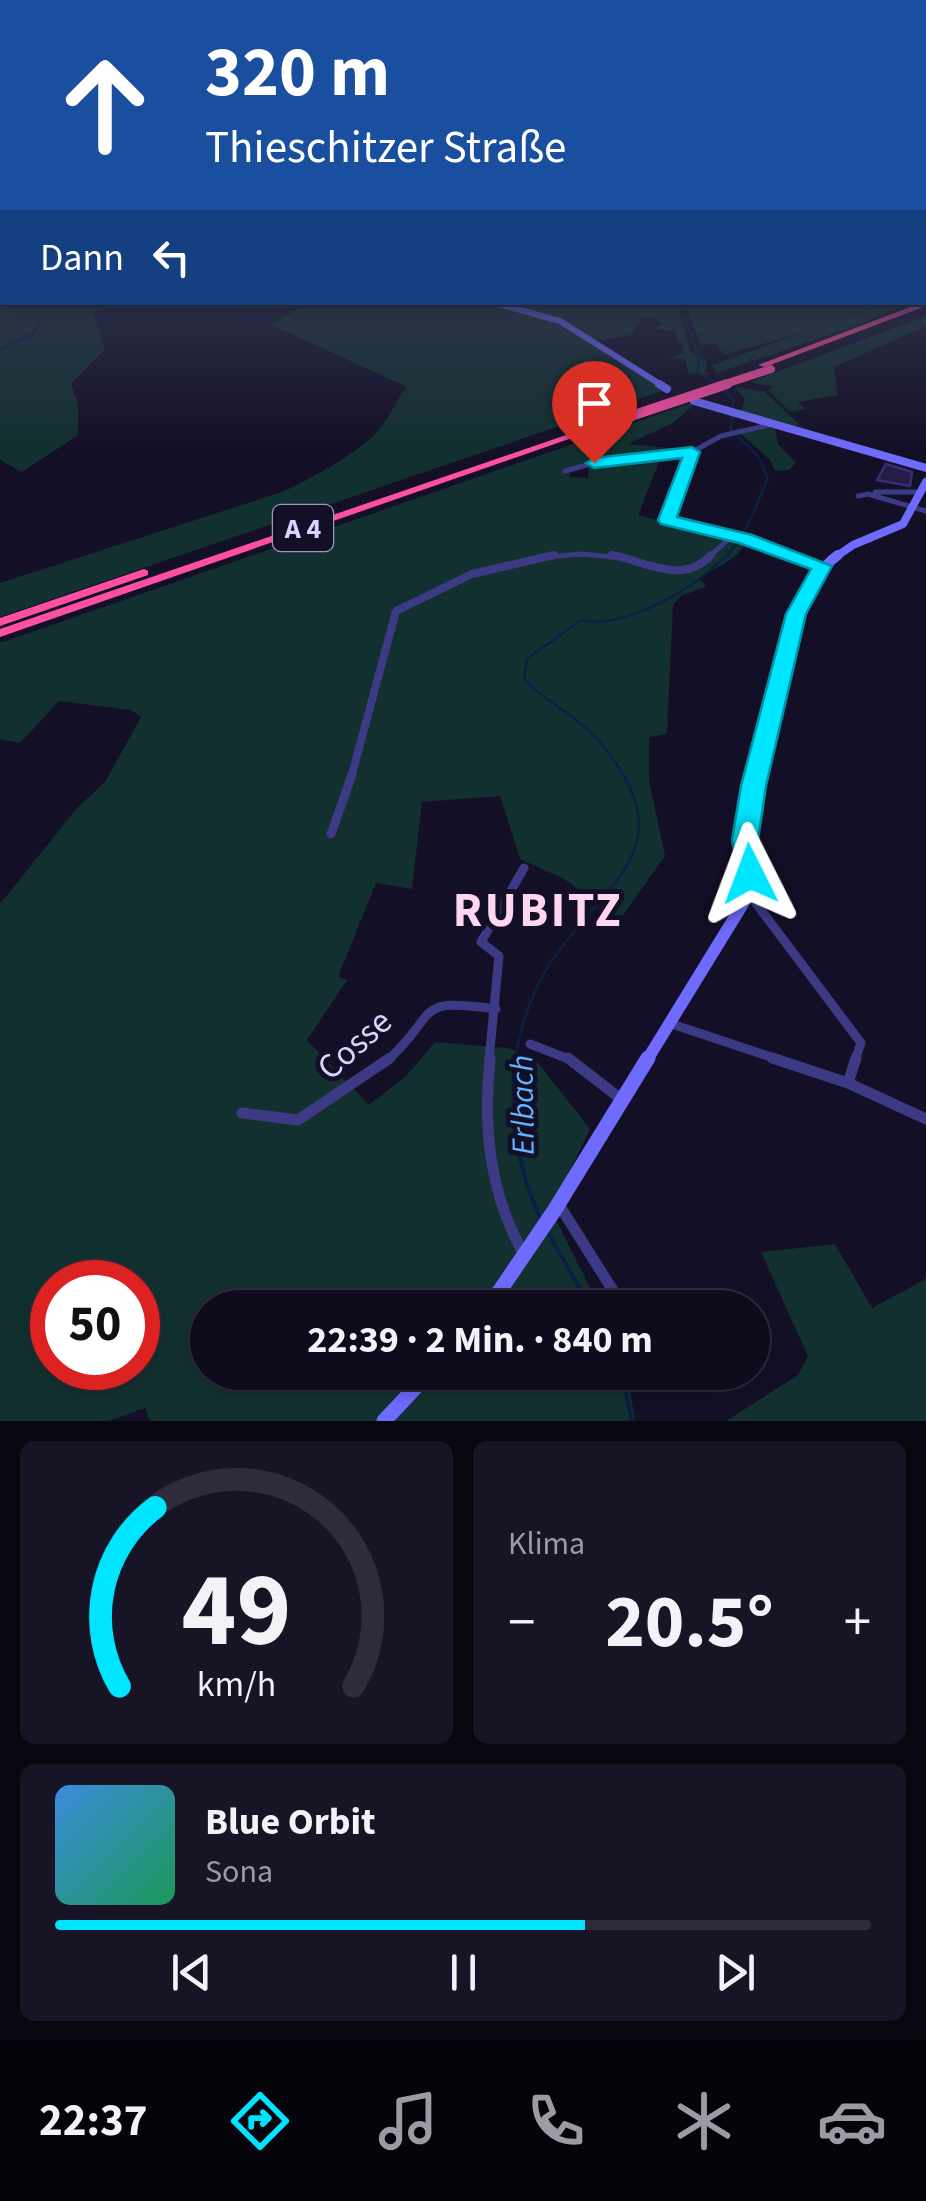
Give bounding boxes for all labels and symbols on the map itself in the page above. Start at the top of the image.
pin [552,361,637,464]
road number: A 4 [273,505,333,551]
position arrow [698,822,802,926]
district label: RUBITZ [453,877,623,945]
street label: Cosse [306,998,403,1092]
water label: Erlbach [499,1055,547,1155]
speed limit sign: 50 [30,1260,160,1390]

